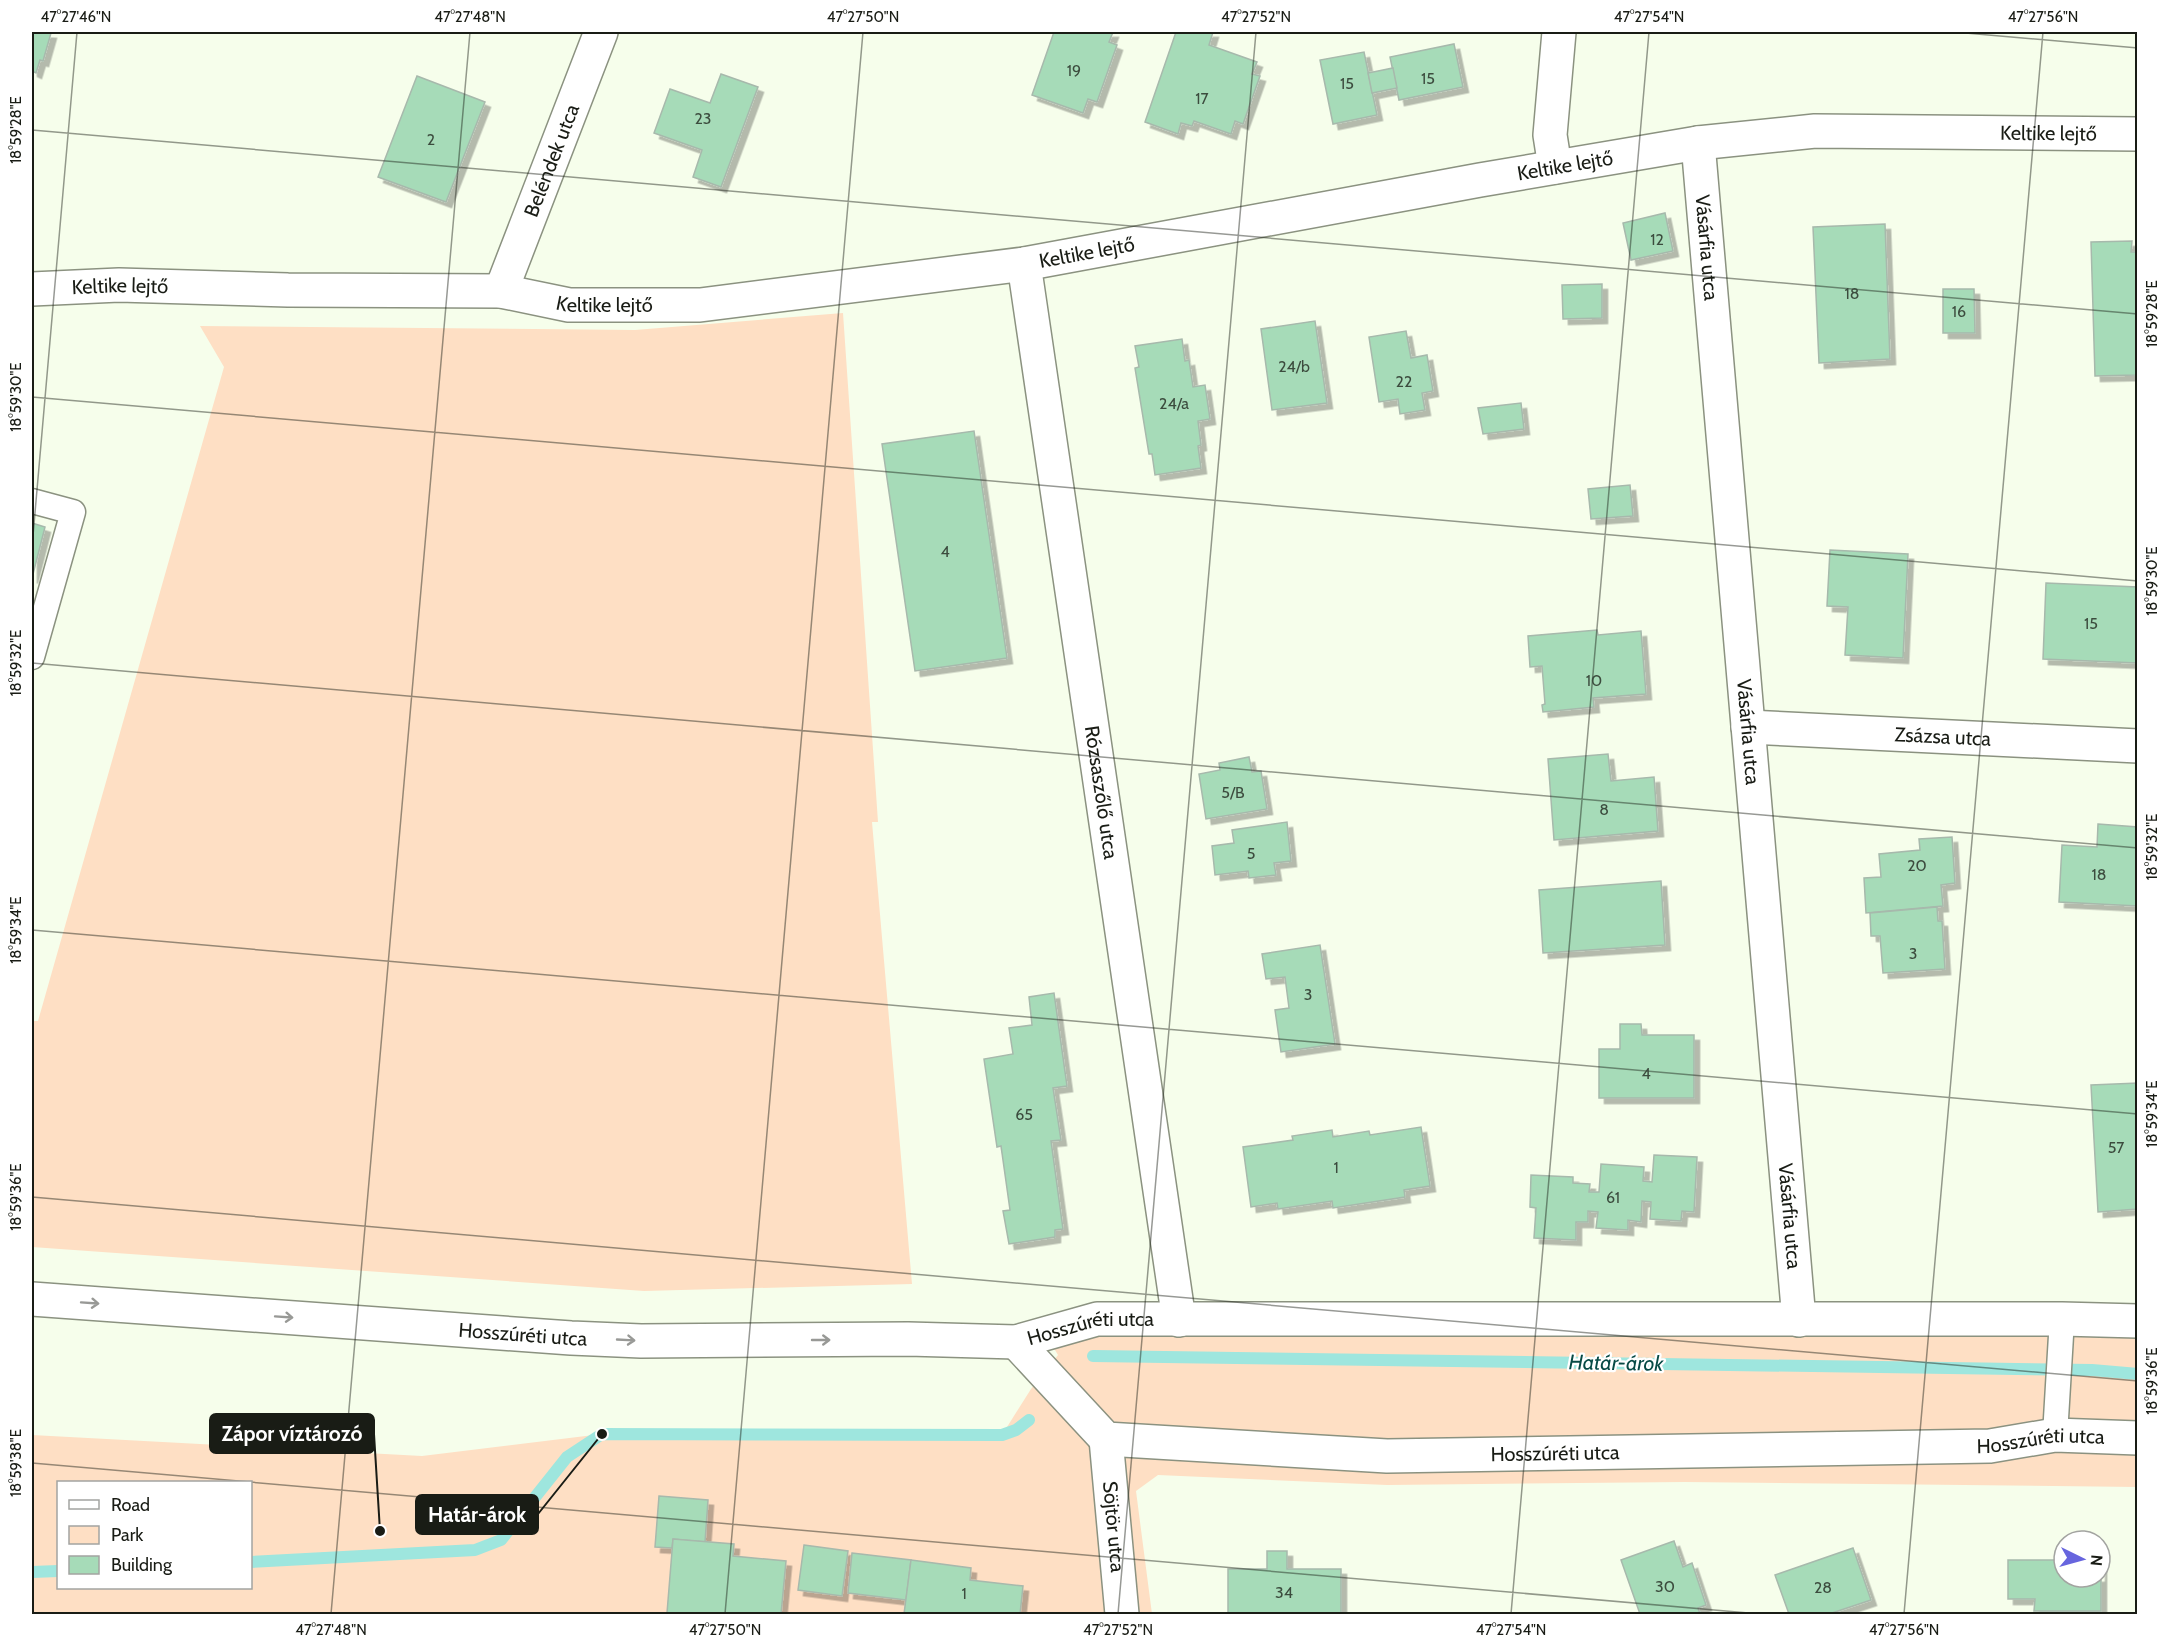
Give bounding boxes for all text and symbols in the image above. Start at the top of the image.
text: 47°27'46"N [41,8,111,26]
text: 47°27'48"N [434,8,506,26]
text: 47°27'50"N [827,8,899,26]
text: 47°27'52"N [1221,8,1291,26]
text: 47°27'54"N [1614,8,1684,26]
text: 47°27'56"N [2008,8,2078,26]
house number: 19 [1067,61,1081,80]
house number: 15 [1421,69,1435,88]
house number: 15 [1340,74,1354,93]
house number: 17 [1195,89,1209,108]
text: 18°59'28"E [7,96,25,164]
street label: Beléndek utca [519,100,584,220]
house number: 23 [694,109,712,128]
street label: Keltike lejtő [2000,121,2097,146]
house number: 2 [427,130,435,149]
street label: Keltike lejtő [1515,146,1615,186]
street label: Vásárfia utca [1690,194,1724,302]
house number: 12 [1650,230,1664,249]
street label: Keltike lejtő [1037,232,1136,273]
street label: Keltike lejtő [71,273,169,299]
text: 18°59'28"E [2143,280,2161,348]
house number: 18 [1845,284,1859,303]
street label: Keltike lejtő [554,291,653,317]
house number: 16 [1952,302,1966,321]
house number: 24/b [1278,357,1310,376]
text: 18°59'30"E [7,362,25,432]
house number: 22 [1396,372,1412,391]
house number: 24/a [1159,394,1189,413]
house number: 4 [940,542,950,561]
text: 18°59'30"E [2143,546,2161,616]
house number: 15 [2084,614,2098,633]
text: 18°59'32"E [7,630,25,696]
house number: 10 [1586,671,1602,690]
street label: Vásárfia utca [1732,678,1765,786]
street label: Zsázsa utca [1894,722,1992,751]
street label: Rózsaszőlő utca [1080,724,1123,861]
house number: 5/B [1221,783,1245,802]
house number: 8 [1599,800,1609,819]
text: 18°59'32"E [2143,814,2161,880]
house number: 5 [1247,844,1255,863]
house number: 20 [1907,856,1927,875]
house number: 18 [2092,865,2106,884]
text: 18°59'34"E [7,896,25,964]
house number: 3 [1909,944,1917,963]
house number: 3 [1304,985,1312,1004]
house number: 4 [1641,1064,1651,1083]
text: 18°59'34"E [2143,1080,2161,1148]
house number: 65 [1015,1105,1033,1124]
house number: 57 [2108,1138,2124,1157]
house number: 1 [1333,1158,1339,1177]
street label: Vásárfia utca [1774,1162,1807,1270]
text: 18°59'36"E [7,1163,25,1231]
house number: 61 [1606,1188,1620,1207]
one-way arrow [79,1298,99,1309]
street label: Hosszúréti utca [1024,1307,1154,1350]
one-way arrow [274,1312,294,1323]
street label: Hosszúréti utca [458,1318,588,1351]
one-way arrow [810,1334,830,1345]
one-way arrow [615,1335,635,1346]
text: 18°59'36"E [2143,1347,2161,1415]
water label: Határ-árok [1568,1349,1665,1376]
callout: Zápor víztározó [210,1414,374,1453]
text: Zápor víztározó [222,1421,362,1446]
street label: Hosszúréti utca [1976,1423,2105,1458]
text: 18°59'38"E [7,1429,25,1497]
street label: Hosszúréti utca [1490,1440,1620,1466]
street label: Söjtör utca [1098,1480,1130,1574]
legend [57,1481,252,1589]
text: Road [111,1494,150,1516]
callout: Határ-árok [416,1495,538,1534]
text: Határ-árok [428,1502,527,1527]
text: Park [111,1524,144,1546]
north arrow [2052,1529,2112,1589]
text: Building [111,1554,173,1576]
text: N [2086,1554,2106,1567]
house number: 30 [1655,1577,1675,1596]
house number: 28 [1814,1578,1832,1597]
house number: 34 [1275,1583,1293,1602]
house number: 1 [961,1584,967,1603]
text: 47°27'48"N [295,1621,367,1639]
text: 47°27'50"N [689,1621,761,1639]
text: 47°27'52"N [1083,1621,1153,1639]
text: 47°27'54"N [1476,1621,1546,1639]
text: 47°27'56"N [1869,1621,1939,1639]

